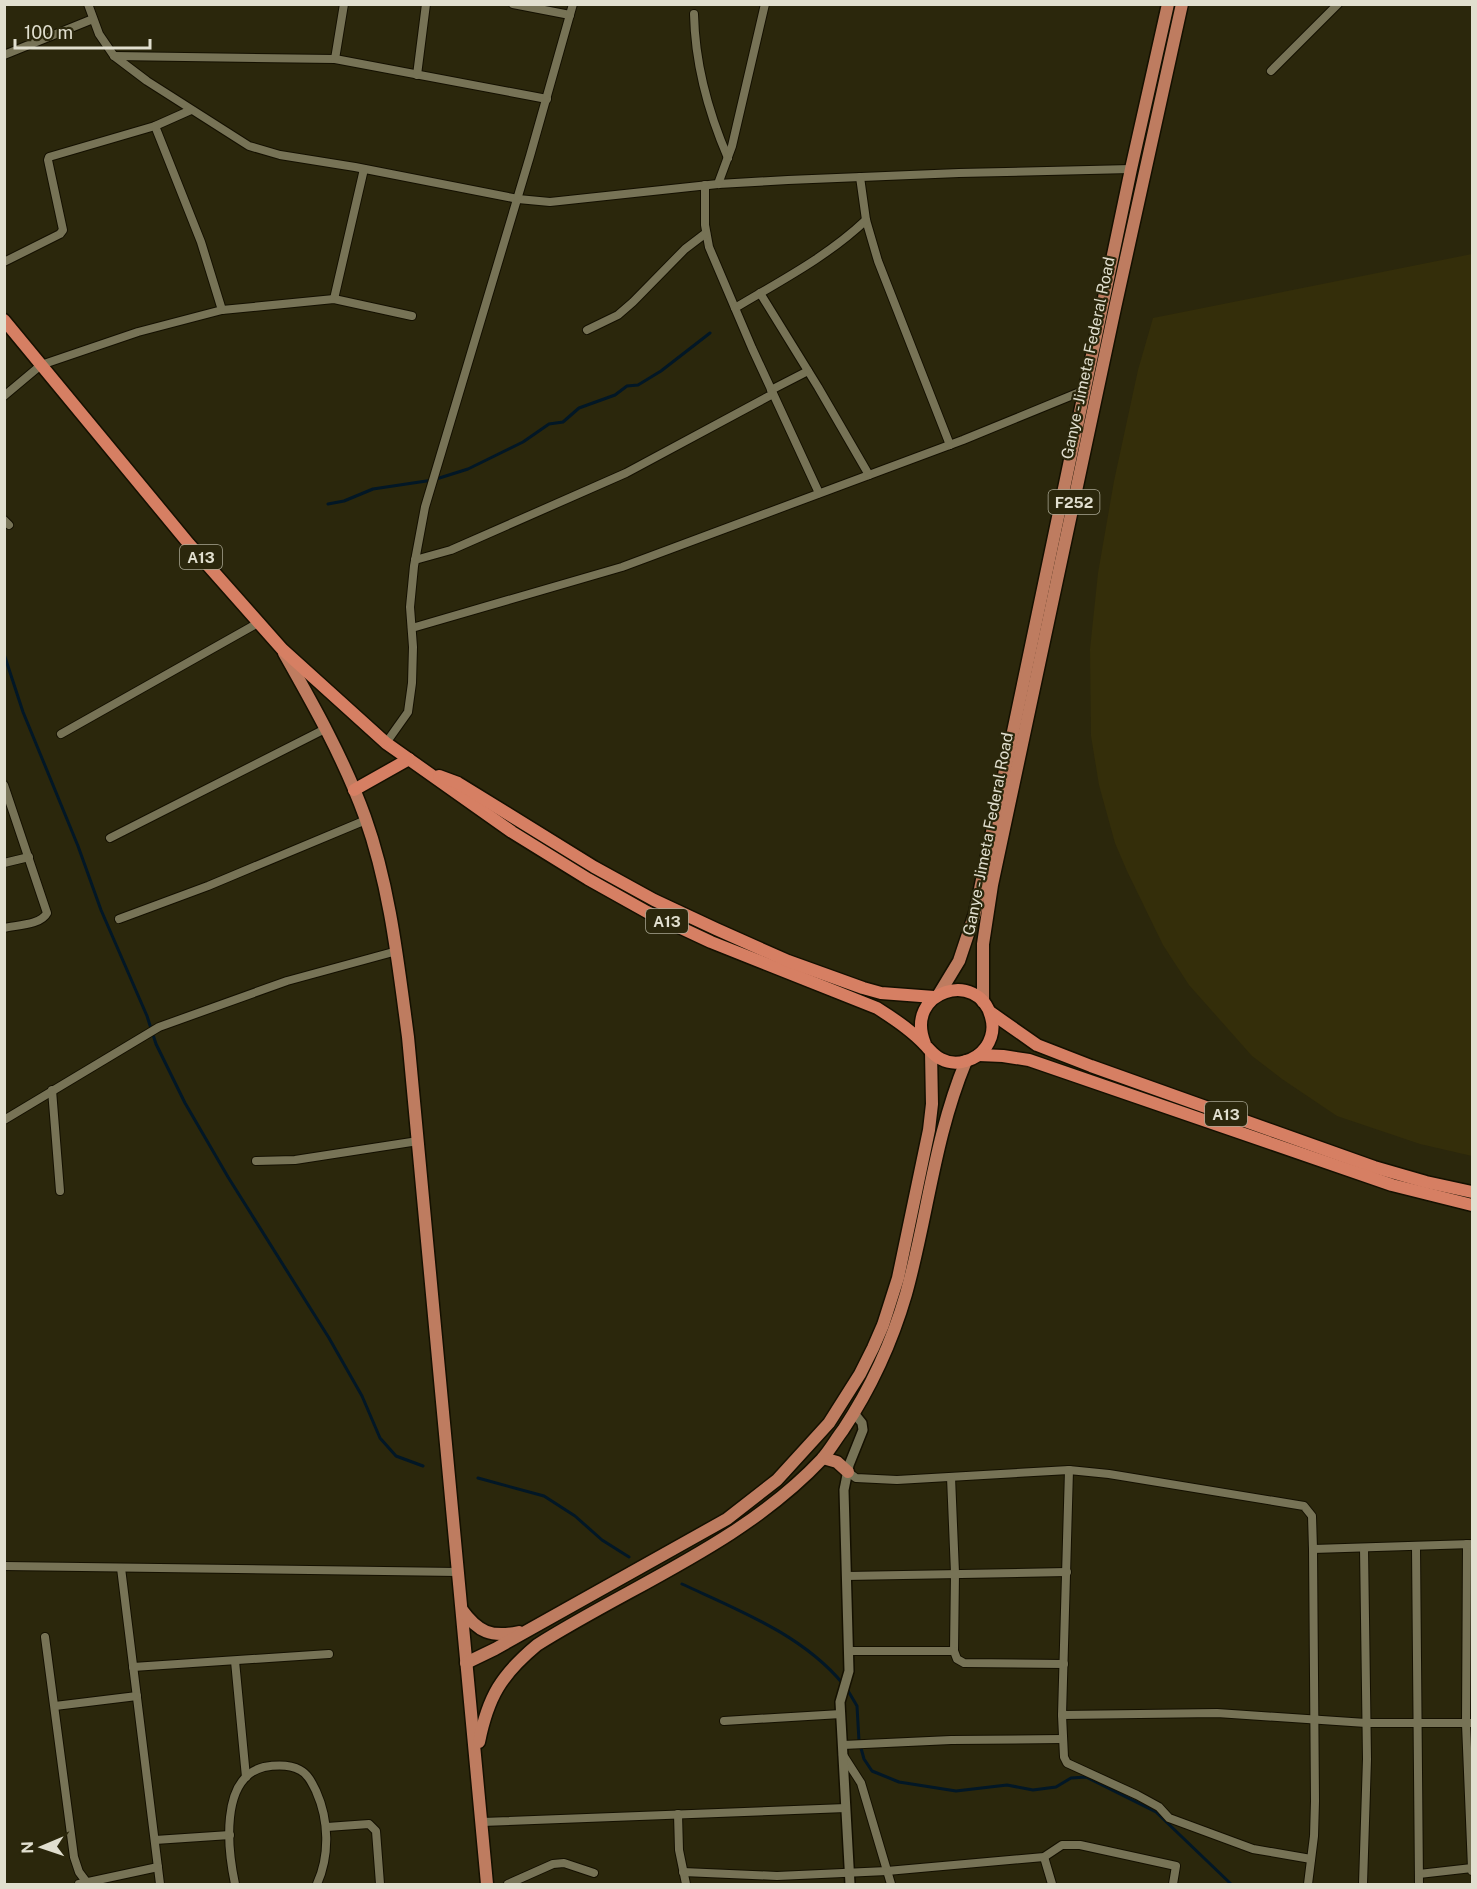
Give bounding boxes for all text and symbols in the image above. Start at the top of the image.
scale bar [15,12,150,50]
text: 100 m [24,22,73,43]
street label: Ganye - Jimeta Federal Road [1057,255,1119,461]
road number: F252 [1048,490,1100,514]
road number: A13 [180,545,222,569]
street label: Ganye - Jimeta Federal Road [959,731,1017,937]
road number: A13 [646,909,688,933]
road number: A13 [1205,1102,1247,1126]
north arrow [12,1817,72,1877]
text: N [18,1841,37,1854]

